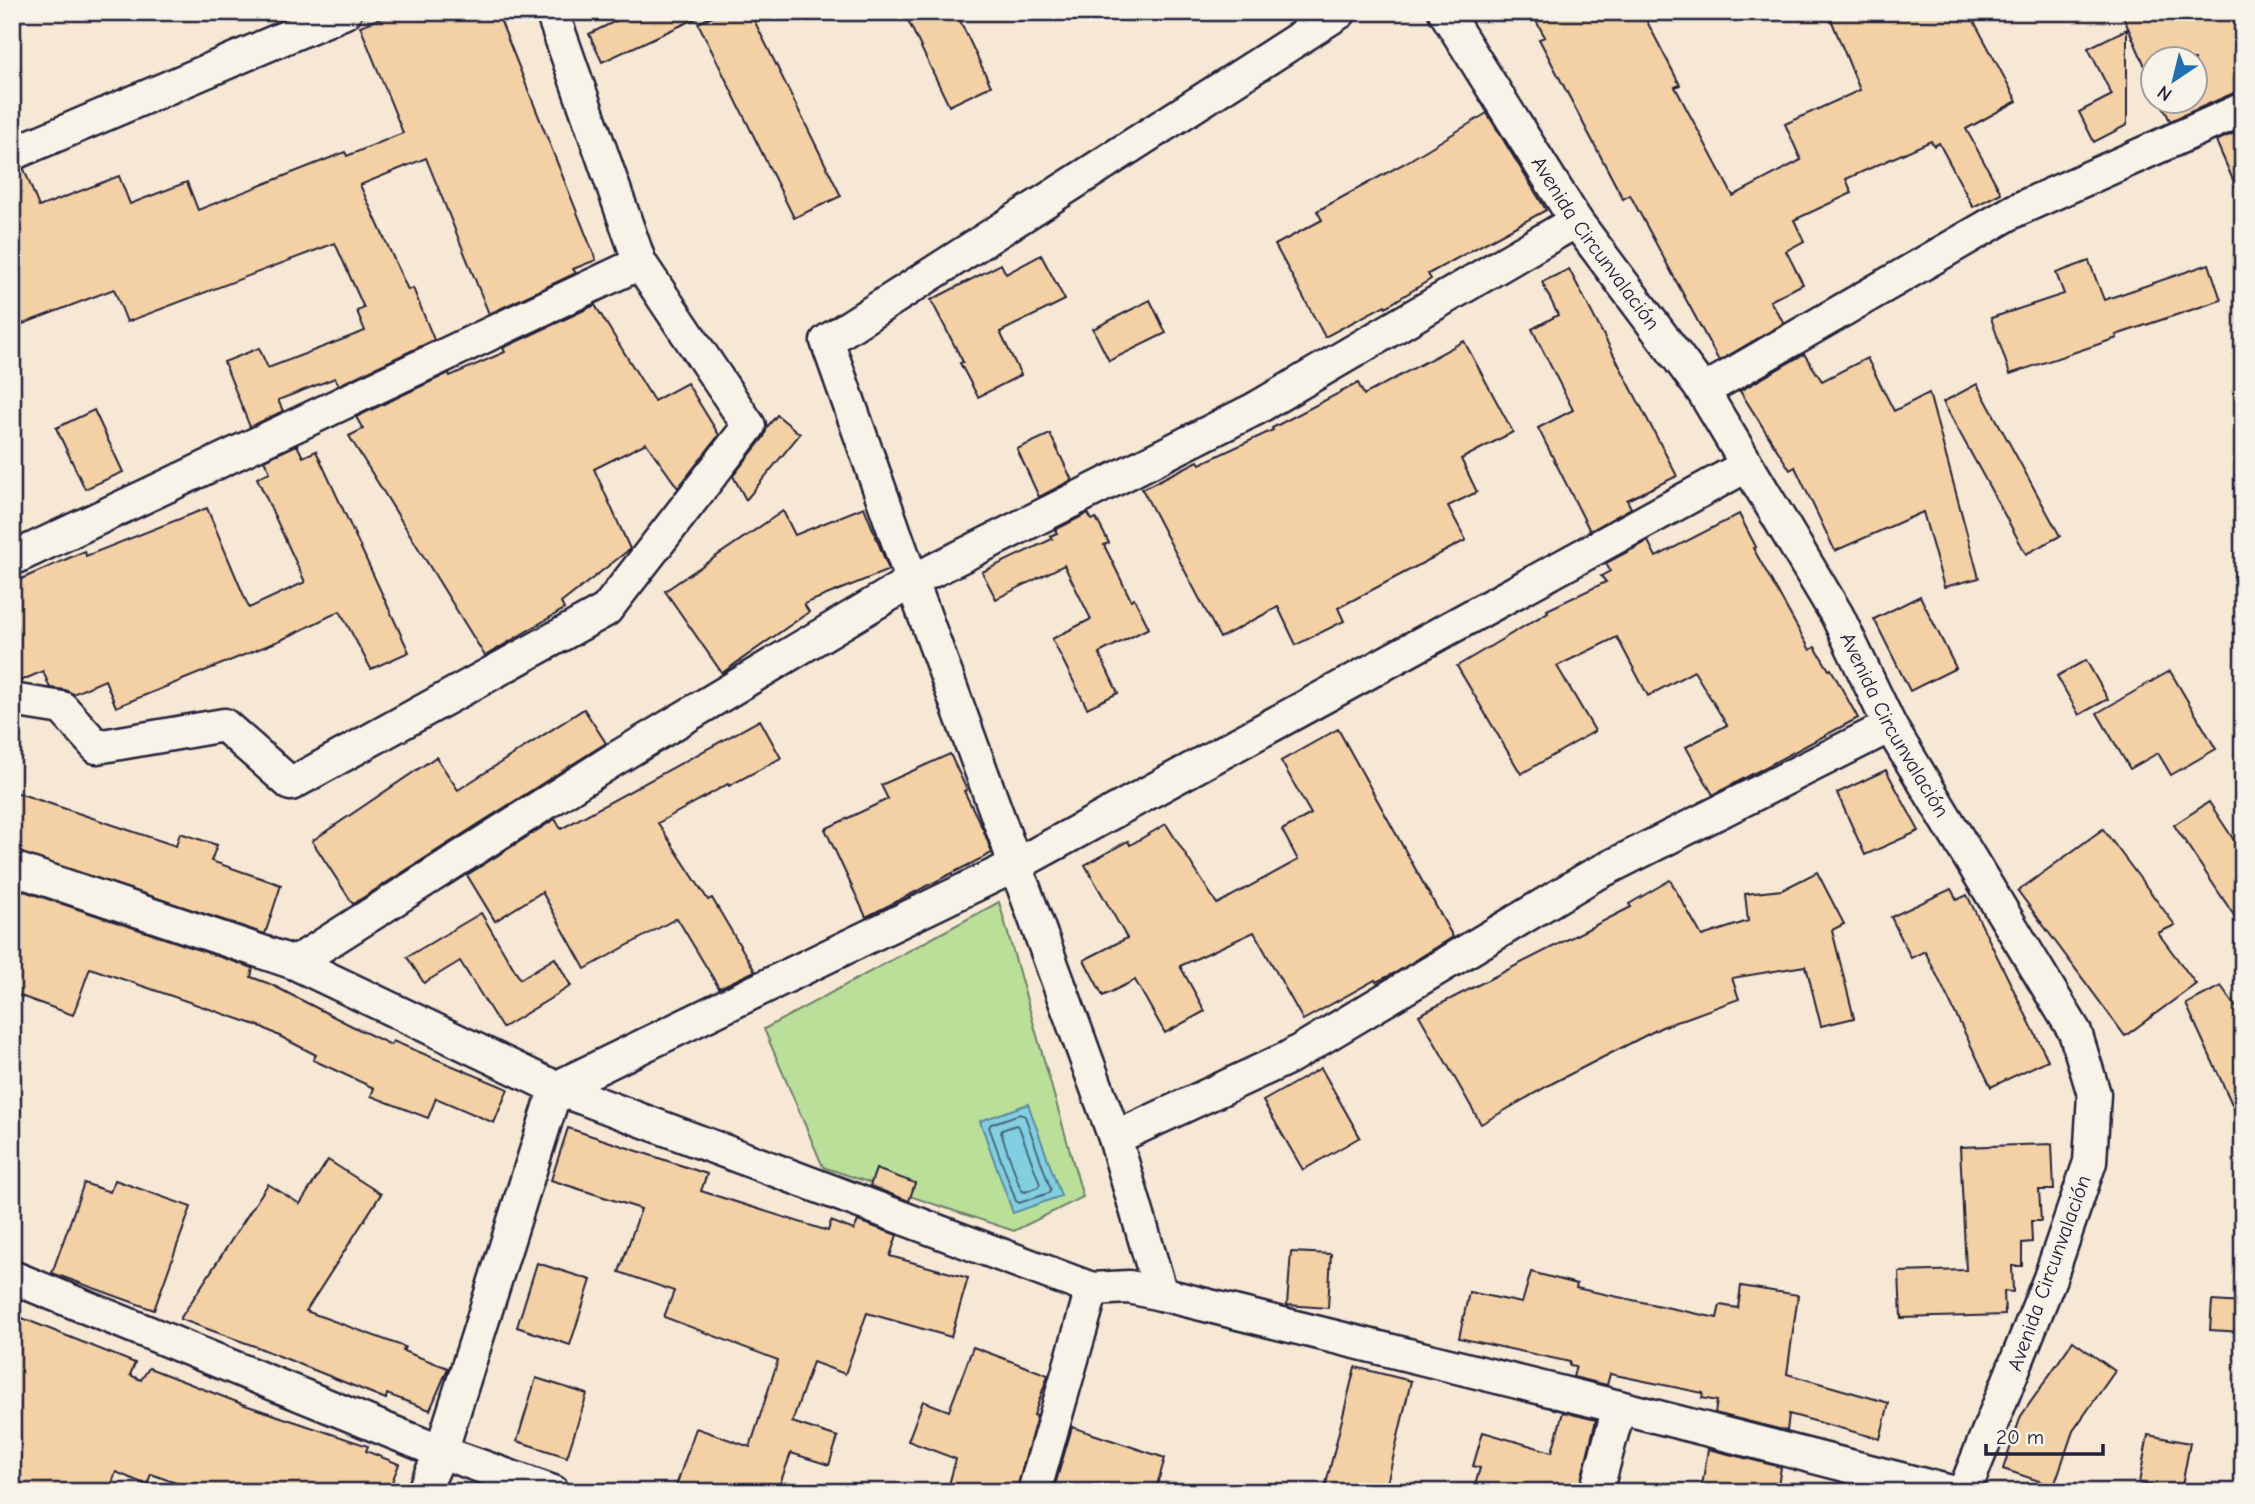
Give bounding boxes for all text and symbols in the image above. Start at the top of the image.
north arrow [2140,46,2210,116]
text: N [2153,81,2176,106]
street label: Avenida Circunvalación [1527,152,1665,334]
street label: Avenida Circunvalación [1835,629,1954,822]
street label: Avenida Circunvalación [2002,1172,2096,1374]
scale bar [1986,1413,2103,1457]
text: 20 m [1996,1425,2044,1449]

